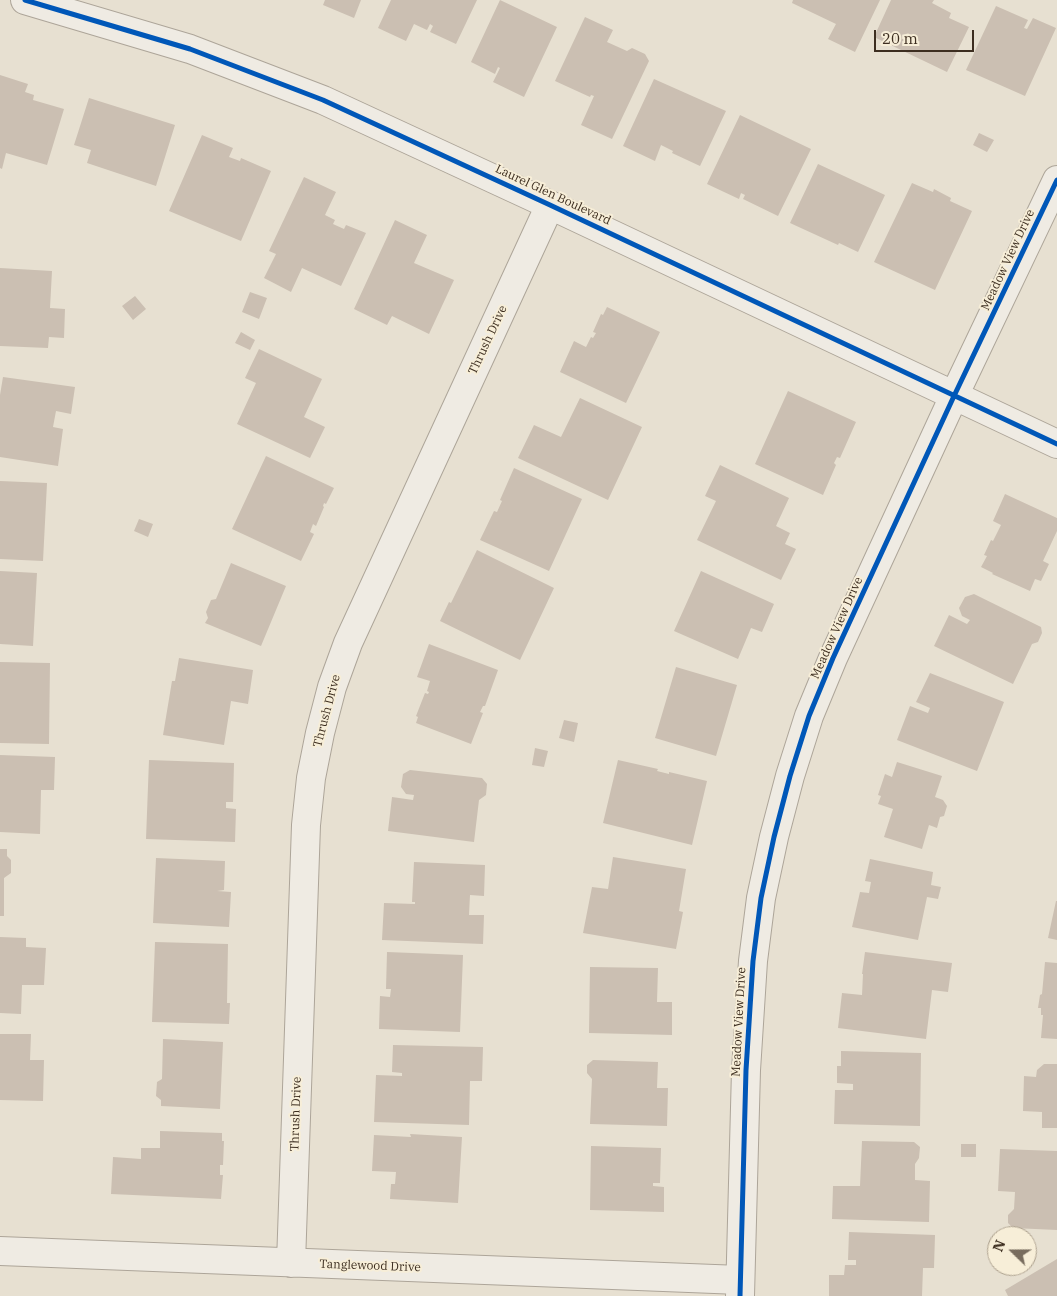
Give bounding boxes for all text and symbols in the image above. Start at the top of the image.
scale bar [877,20,977,52]
text: 20 m [882,29,918,48]
street label: Laurel Glen Boulevard [493,162,613,228]
street label: Meadow View Drive [978,207,1038,313]
street label: Thrush Drive [466,303,510,377]
street label: Meadow View Drive [808,575,866,681]
street label: Thrush Drive [310,673,344,749]
street label: Meadow View Drive [729,967,749,1077]
street label: Thrush Drive [288,1076,304,1152]
north arrow [987,1226,1037,1276]
text: N [989,1237,1009,1254]
street label: Tanglewood Drive [319,1257,421,1275]

